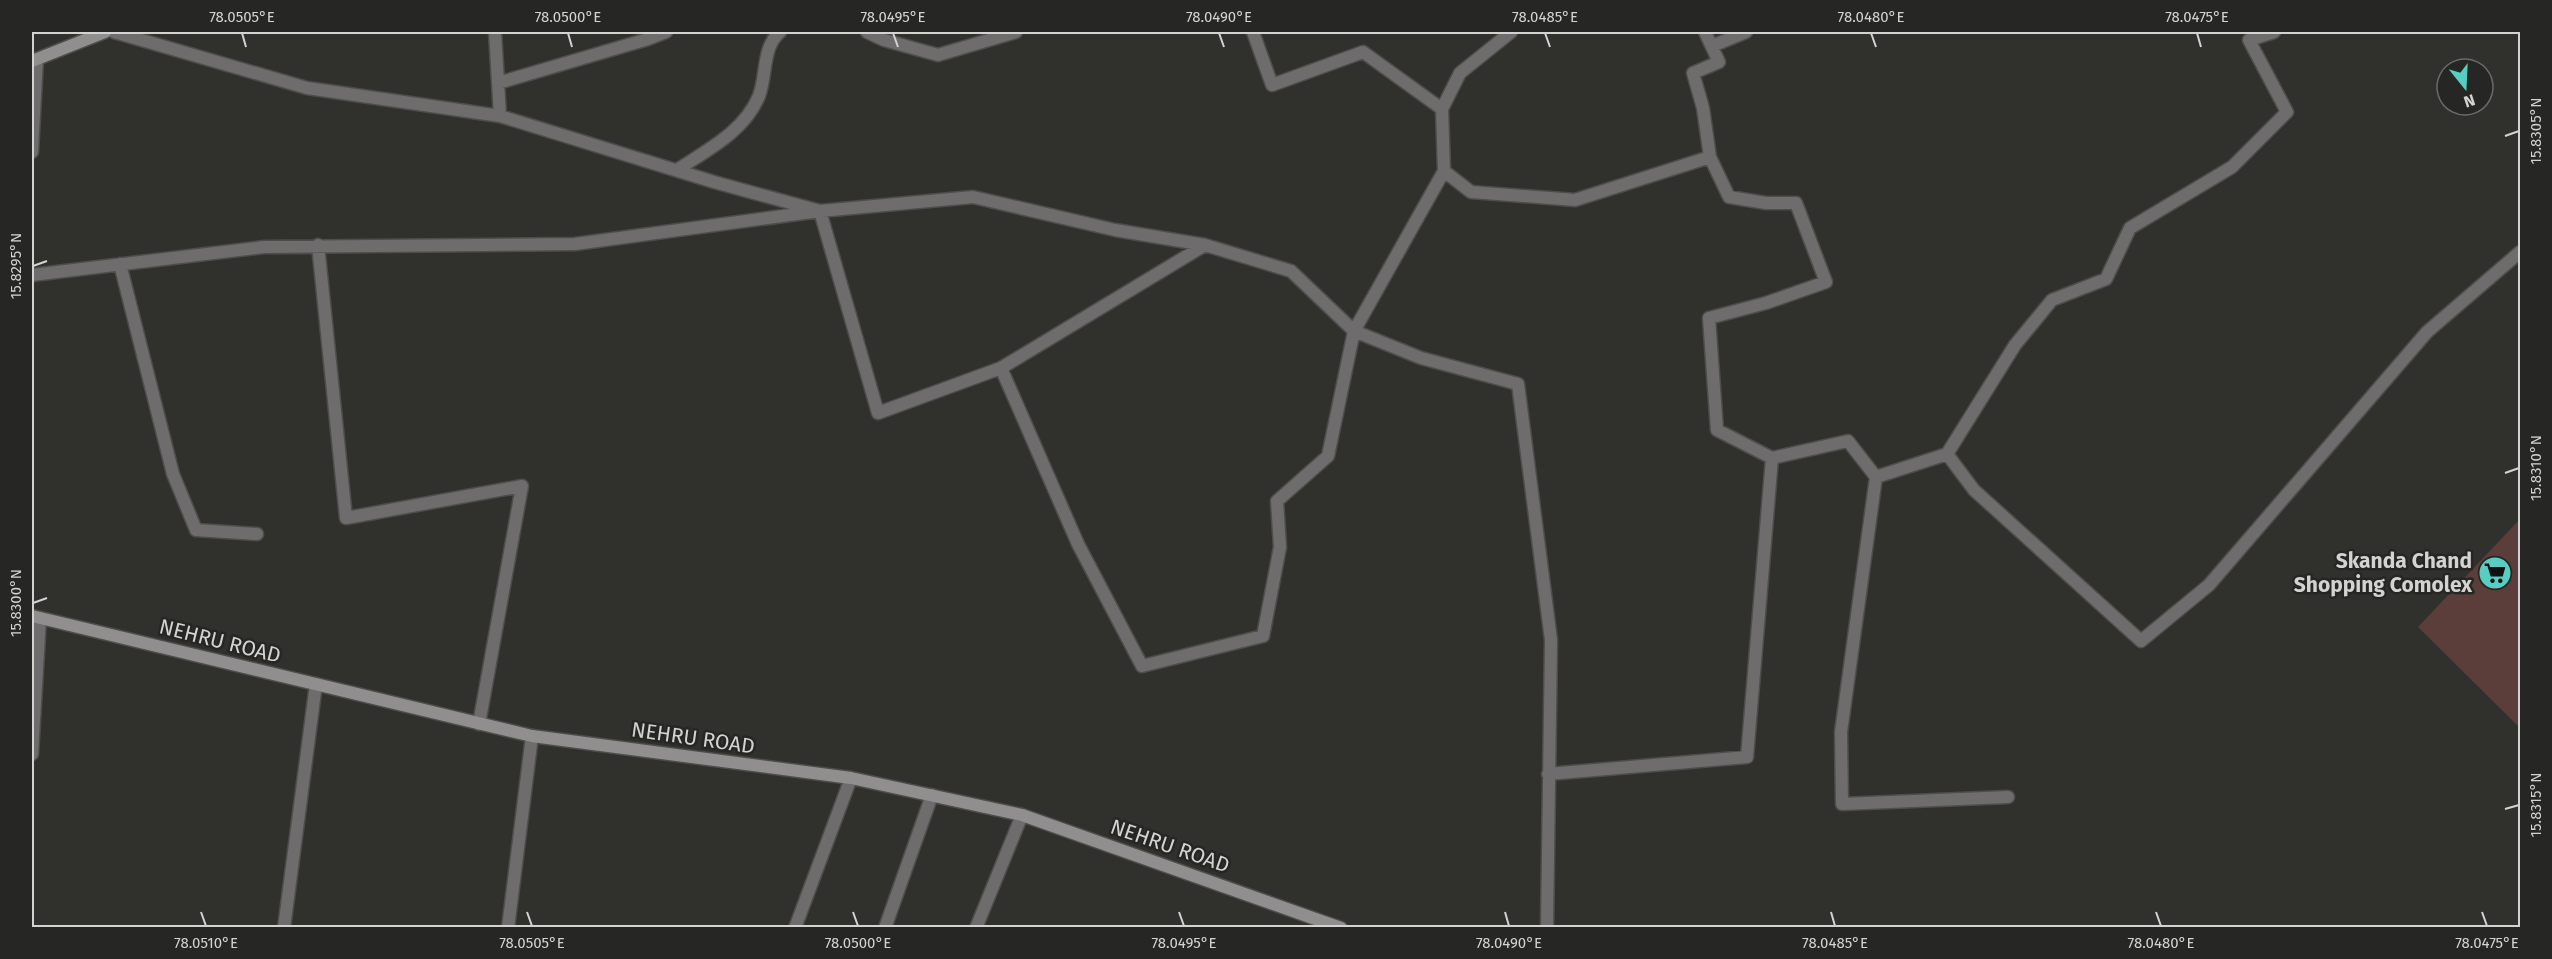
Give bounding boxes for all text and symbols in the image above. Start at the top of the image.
text: 78.0505°E [209,8,275,26]
text: 78.0500°E [535,8,601,26]
text: 78.0495°E [860,8,926,26]
text: 78.0490°E [1186,8,1252,26]
text: 78.0485°E [1512,8,1578,26]
text: 78.0480°E [1838,8,1904,26]
text: 78.0475°E [2165,8,2229,26]
north arrow [2435,57,2495,117]
text: N [2462,90,2477,111]
text: 15.8305°N [2527,97,2545,165]
text: 15.8295°N [7,233,25,299]
text: 15.8310°N [2527,435,2545,501]
place label: Skanda Chand Shopping Comolex [2294,548,2472,598]
supermarket icon: Skanda Chand Shopping Comolex [2477,555,2513,591]
text: 15.8300°N [7,569,25,637]
street label: NEHRU ROAD [157,613,283,669]
street label: NEHRU ROAD [630,716,756,760]
text: 15.8315°N [2527,773,2545,837]
street label: NEHRU ROAD [1107,813,1233,879]
text: 78.0510°E [174,934,238,952]
text: 78.0505°E [499,934,565,952]
text: 78.0500°E [825,934,891,952]
text: 78.0495°E [1151,934,1217,952]
text: 78.0490°E [1476,934,1542,952]
text: 78.0485°E [1802,934,1868,952]
text: 78.0480°E [2128,934,2194,952]
text: 78.0475°E [2455,934,2519,952]

